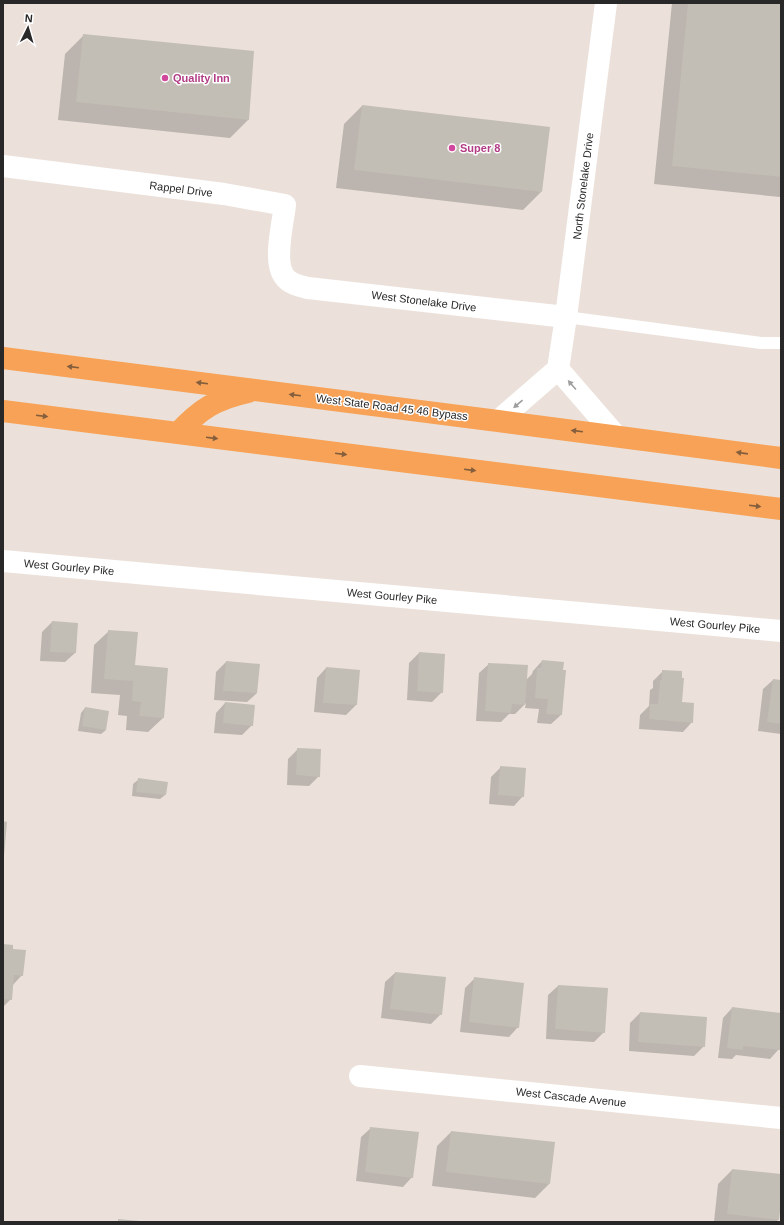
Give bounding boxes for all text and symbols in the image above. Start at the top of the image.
north arrow [8,8,48,48]
text: N [24,12,33,24]
place label: Quality Inn [173,72,230,84]
marker: Quality Inn [160,73,170,83]
street label: North Stonelake Drive [570,132,596,240]
place label: Super 8 [460,142,500,154]
marker: Super 8 [447,143,457,153]
street label: Rappel Drive [149,179,213,199]
street label: West Stonelake Drive [371,289,477,313]
one-way arrow [67,364,79,370]
one-way arrow [196,380,208,387]
one-way arrow [567,380,576,390]
one-way arrow [289,392,301,398]
street label: West State Road 45 46 Bypass [316,392,469,422]
one-way arrow [512,399,523,408]
one-way arrow [36,413,48,419]
one-way arrow [571,428,583,434]
one-way arrow [206,435,218,441]
one-way arrow [736,450,748,456]
one-way arrow [335,451,347,457]
one-way arrow [464,467,476,473]
one-way arrow [749,503,761,509]
street label: West Gourley Pike [23,557,115,577]
street label: West Gourley Pike [346,586,438,606]
street label: West Gourley Pike [669,615,761,635]
street label: West Cascade Avenue [515,1085,627,1109]

